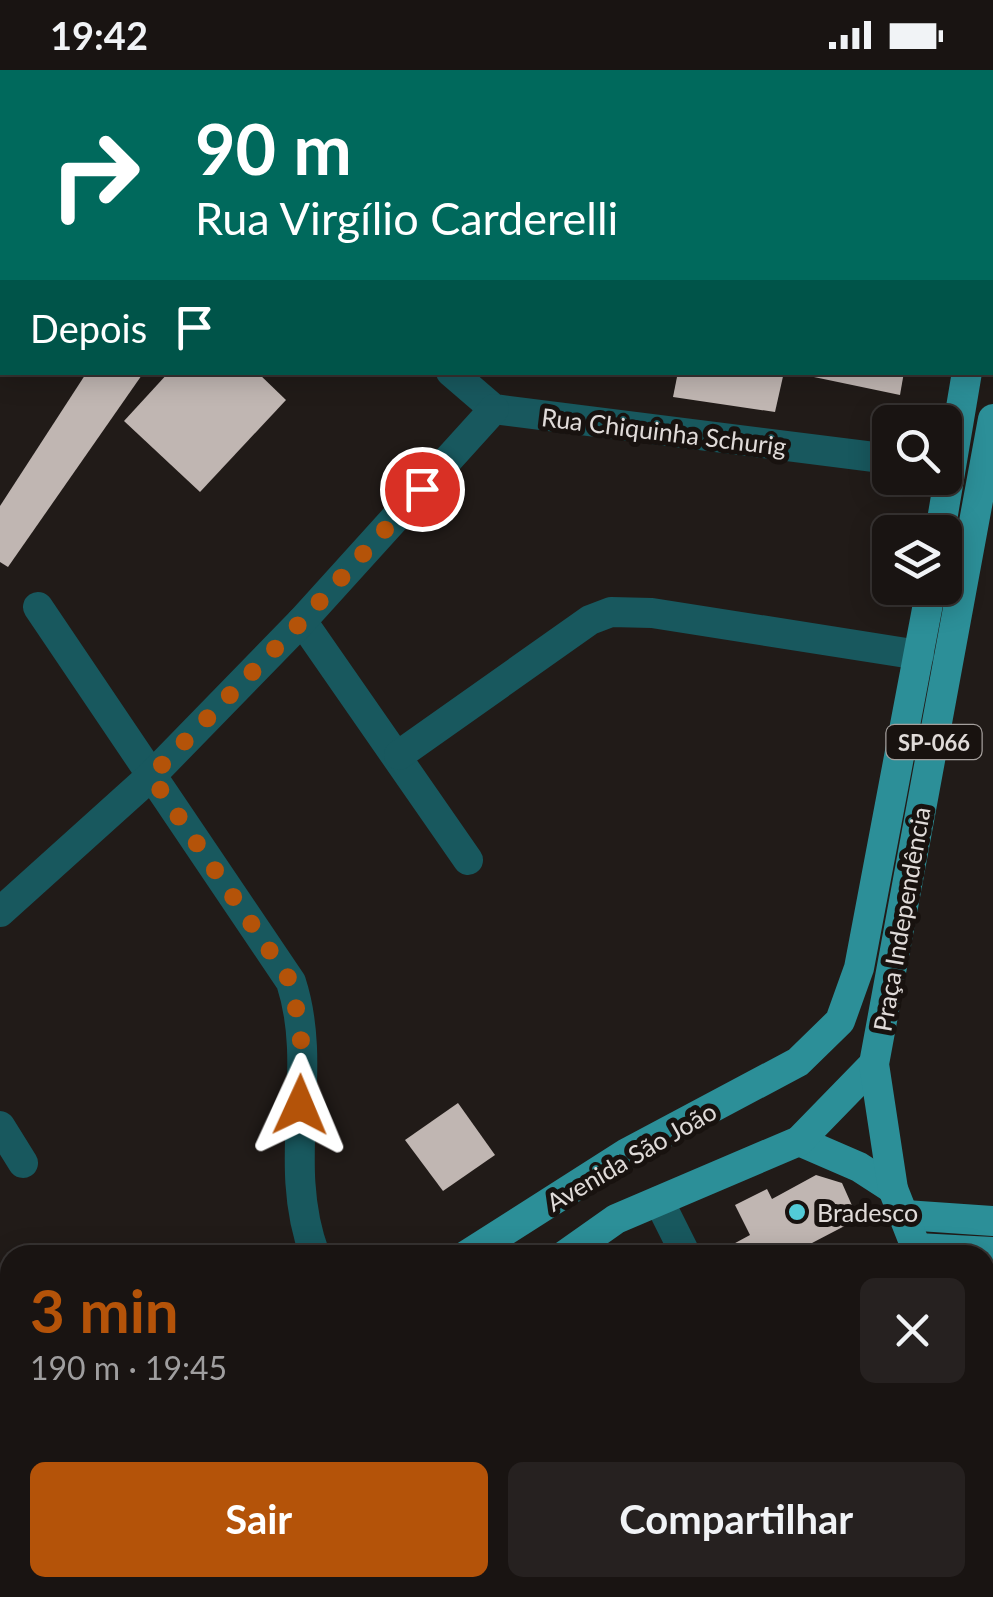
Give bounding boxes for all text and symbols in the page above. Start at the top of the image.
text: 19:42 [50,12,148,58]
text: 90 m [195,106,352,190]
icon: right [30,110,160,240]
text: Rua Virgílio Carderelli [195,191,618,245]
icon: arrive [167,300,222,355]
text: Depois [30,305,147,351]
street label: Rua Chiquinha Schurig [540,401,788,461]
map controls [872,405,962,605]
button: search [872,405,962,495]
pin [380,447,465,532]
icon: arrive [395,462,450,517]
button: layers [872,515,962,605]
road number: SP-066 [886,725,982,759]
street label: Praça Independência [866,804,936,1034]
position arrow [248,1053,352,1157]
street label: Avenida São João [541,1095,721,1217]
place label: Bradesco [817,1197,918,1227]
marker: Bradesco [786,1201,808,1223]
text: 3 min [30,1274,179,1346]
button: close [860,1278,965,1383]
text: 190 m · 19:45 [30,1348,227,1387]
button: Sair [30,1462,488,1577]
button: Compartilhar [508,1462,965,1577]

